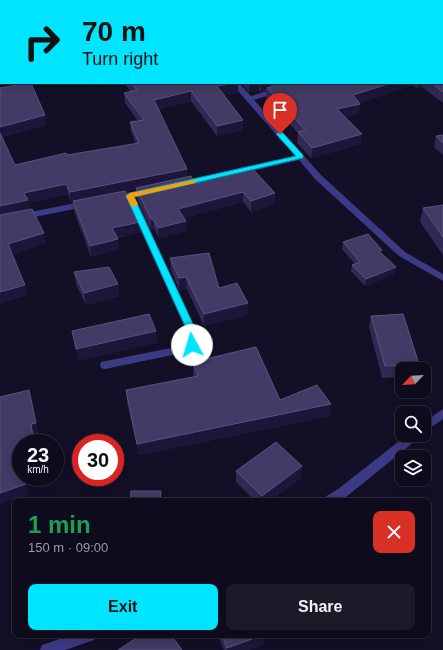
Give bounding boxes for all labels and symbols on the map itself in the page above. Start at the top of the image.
pin [263,93,297,134]
position arrow [171,324,213,366]
north arrow [395,362,431,398]
speed limit sign: 30 [72,434,124,486]

